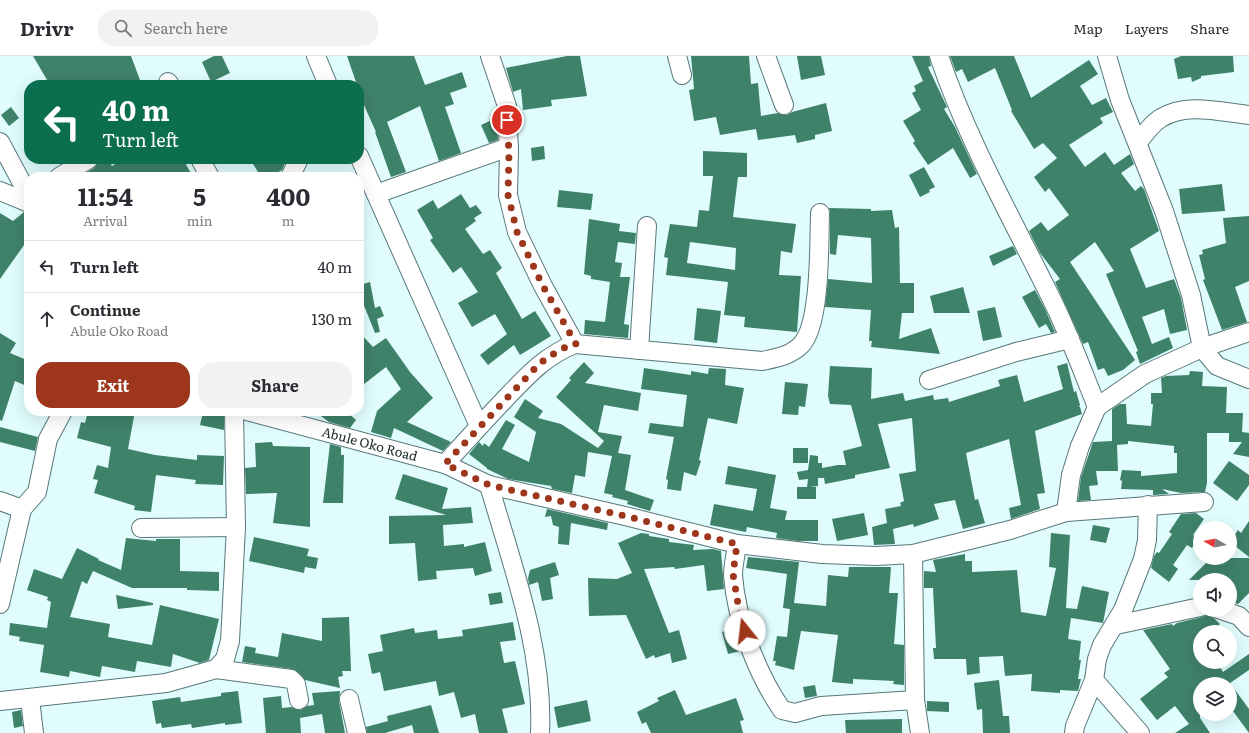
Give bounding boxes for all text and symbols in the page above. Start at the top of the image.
search box [98,10,378,46]
text: Drivr [20,14,74,42]
text: Search here [144,16,228,39]
icon: search [112,17,134,39]
text: Map [1073,18,1103,38]
text: Layers [1125,18,1168,38]
text: Share [1190,18,1229,38]
text: 40 m [102,88,170,130]
icon: left [36,96,88,148]
pin [490,103,524,137]
icon: arrive [496,109,518,131]
text: Turn left [102,126,179,153]
text: 11:54 [78,178,133,213]
text: 5 [193,178,206,213]
text: 400 [266,178,310,213]
text: Arrival [83,211,128,230]
text: min [187,211,212,230]
text: m [282,211,294,230]
text: Turn left [70,255,139,278]
text: 40 m [318,255,352,278]
icon: left [36,256,58,278]
text: Continue [70,298,140,321]
text: 130 m [312,307,352,330]
icon: ahead [36,308,58,330]
text: Abule Oko Road [70,321,168,340]
button: Exit [36,362,190,408]
button: Share [198,362,352,408]
street label: Abule Oko Road [320,421,420,465]
north arrow [1193,521,1237,565]
map controls [1193,521,1237,721]
button: sound [1193,573,1237,617]
position arrow [724,610,766,652]
button: search [1193,625,1237,669]
button: layers [1193,677,1237,721]

